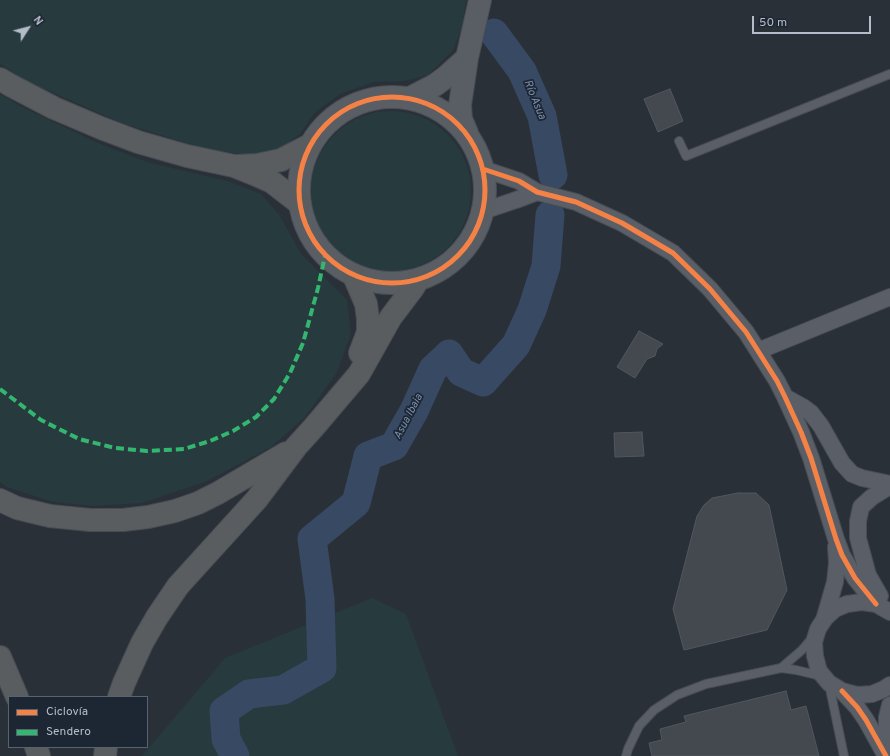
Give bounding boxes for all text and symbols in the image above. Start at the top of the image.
north arrow [8,8,48,48]
scale bar [754,8,873,34]
text: N [30,14,46,28]
text: 50 m [759,15,787,31]
water label: Río Asua [520,78,548,122]
water label: Asua Ibaia [392,392,426,442]
legend [8,696,148,748]
text: Ciclovía [46,704,88,720]
text: Sendero [46,724,91,740]

